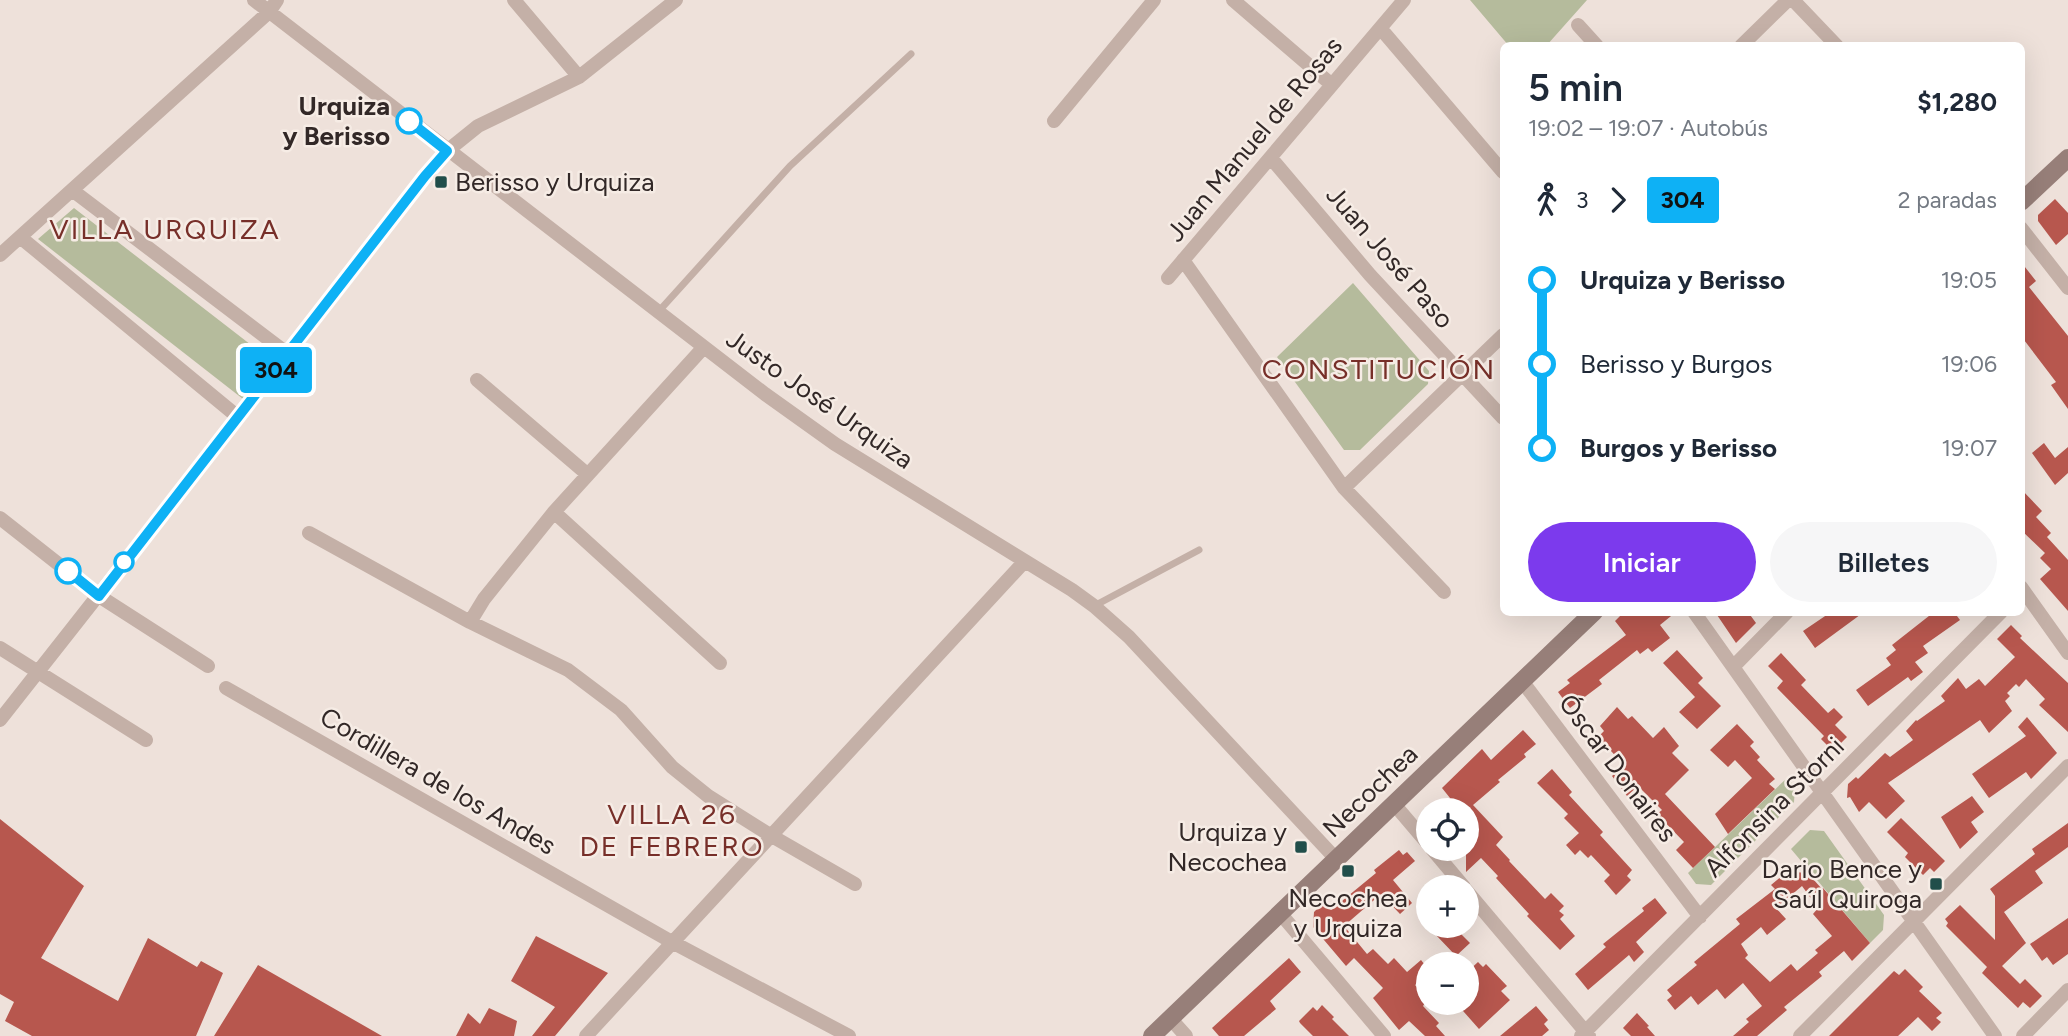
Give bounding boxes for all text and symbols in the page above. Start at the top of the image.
street label: Juan Manuel de Rosas [1159,30,1349,248]
text: 5 min [1528,65,1623,111]
text: $1,280 [1917,86,1997,118]
place label: Urquiza y Berisso [283,90,390,152]
marker: Urquiza y Berisso [396,108,422,134]
text: 19:02 – 19:07 · Autobús [1528,114,1768,142]
place label: Berisso y Urquiza [455,166,655,198]
marker: Berisso y Urquiza [433,174,449,190]
street label: Juan José Paso [1319,179,1461,335]
icon: walk [1528,181,1566,219]
icon: forward [1599,181,1637,219]
text: 304 [1661,185,1705,214]
text: 3 [1576,186,1589,214]
text: 2 paradas [1898,186,1997,214]
district label: VILLA URQUIZA [49,212,281,246]
text: Urquiza y Berisso [1580,264,1785,296]
text: 19:05 [1941,266,1997,294]
street label: Justo José Urquiza [720,322,920,476]
line badge: 304 [236,347,316,393]
text: Berisso y Burgos [1580,348,1772,380]
text: 19:06 [1941,350,1997,378]
district label: CONSTITUCIÓN [1262,352,1496,386]
text: 304 [254,355,298,384]
text: Burgos y Berisso [1580,432,1777,464]
text: 19:07 [1942,434,1997,462]
button: Iniciar [1528,522,1756,602]
button: Billetes [1770,522,1997,602]
unlabelled marker [114,552,134,572]
unlabelled marker [55,558,81,584]
street label: Óscar Donaires [1552,688,1684,848]
street label: Cordillera de los Andes [314,700,562,862]
street label: Alfonsina Storni [1697,730,1851,884]
street label: Necochea [1316,738,1424,844]
district label: VILLA 26 DE FEBRERO [579,797,765,863]
map controls [1416,798,1479,1015]
button: locate [1416,798,1479,861]
place label: Urquiza y Necochea [1168,816,1287,878]
marker: Urquiza y Necochea [1293,839,1309,855]
place label: Dario Bence y Saúl Quiroga [1762,853,1922,915]
marker: Necochea y Urquiza [1340,863,1356,879]
button: + [1416,875,1479,938]
marker: Dario Bence y Saúl Quiroga [1928,876,1944,892]
place label: Necochea y Urquiza [1288,882,1408,944]
button: − [1416,952,1479,1015]

